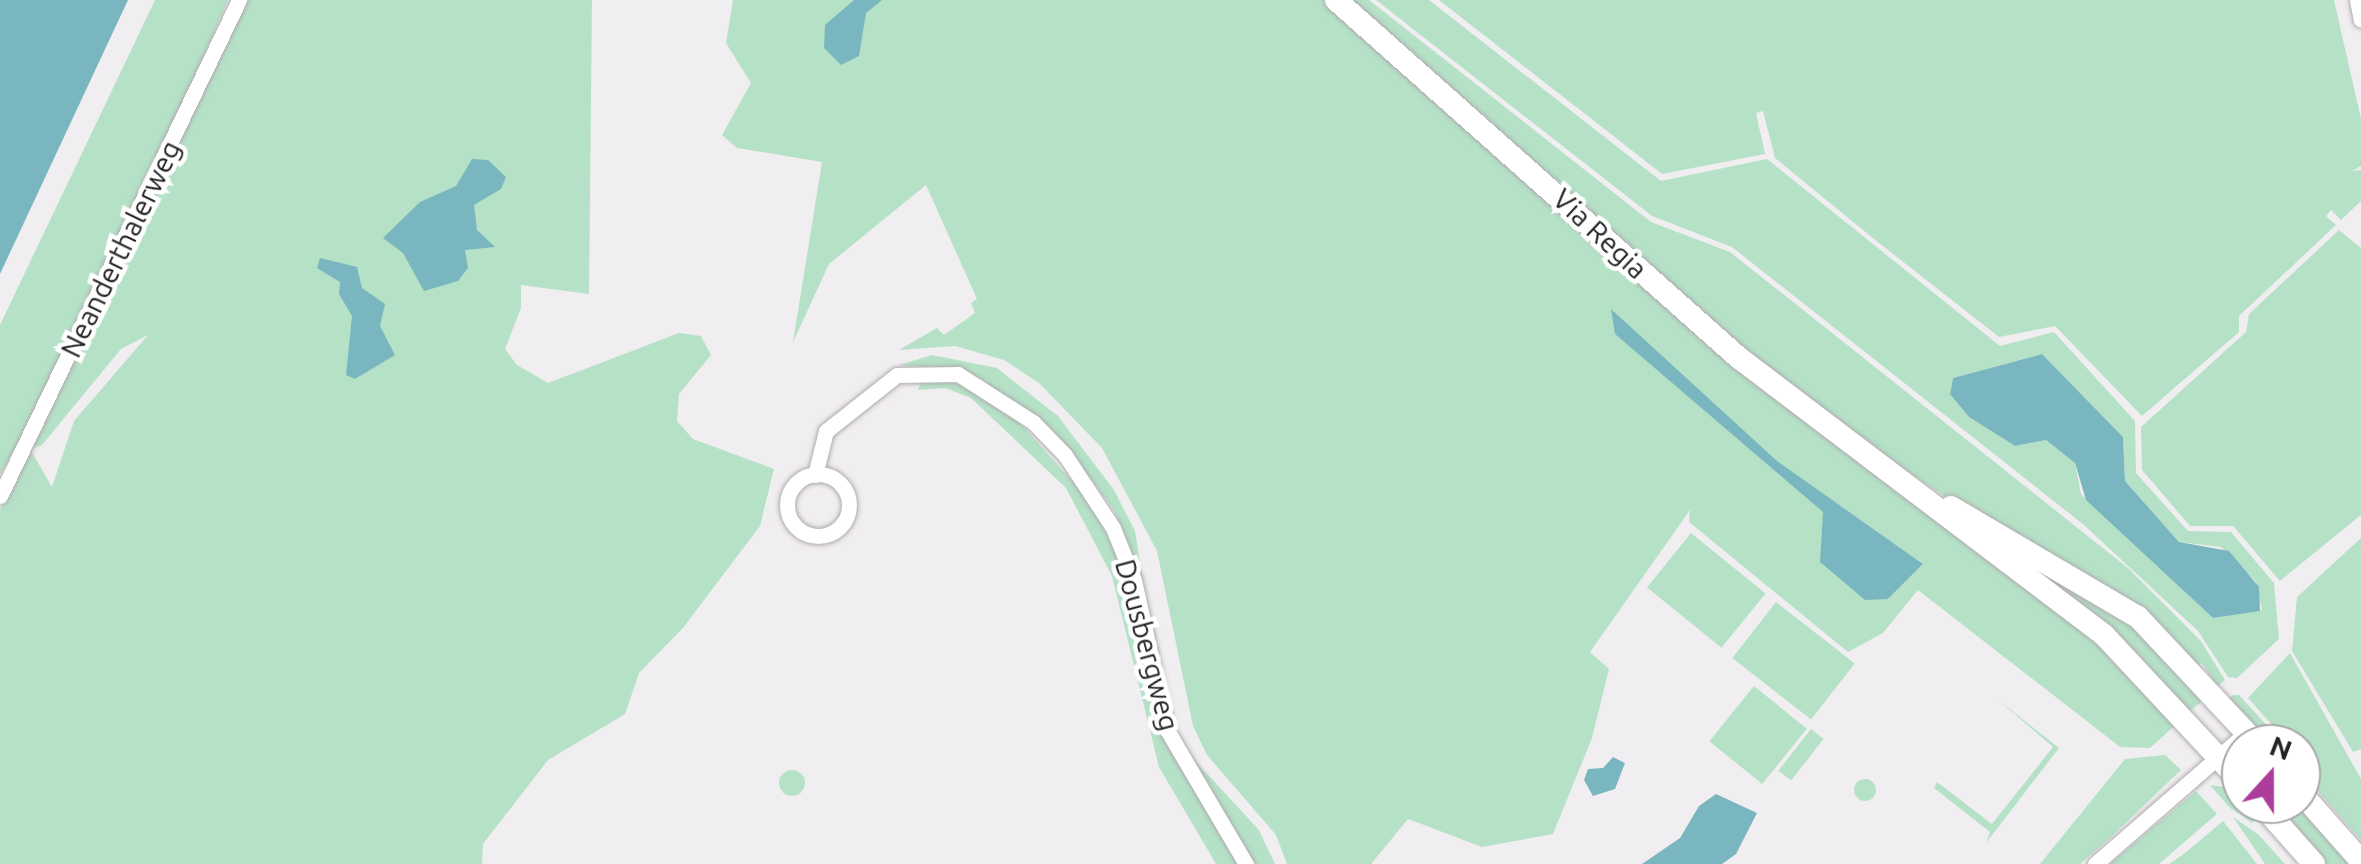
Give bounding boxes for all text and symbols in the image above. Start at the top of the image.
street label: Neanderthalerweg [54,135,188,363]
street label: Via Regia [1546,182,1654,286]
street label: Dousbergweg [1108,556,1186,734]
north arrow [2221,724,2321,824]
text: N [2266,729,2297,766]

